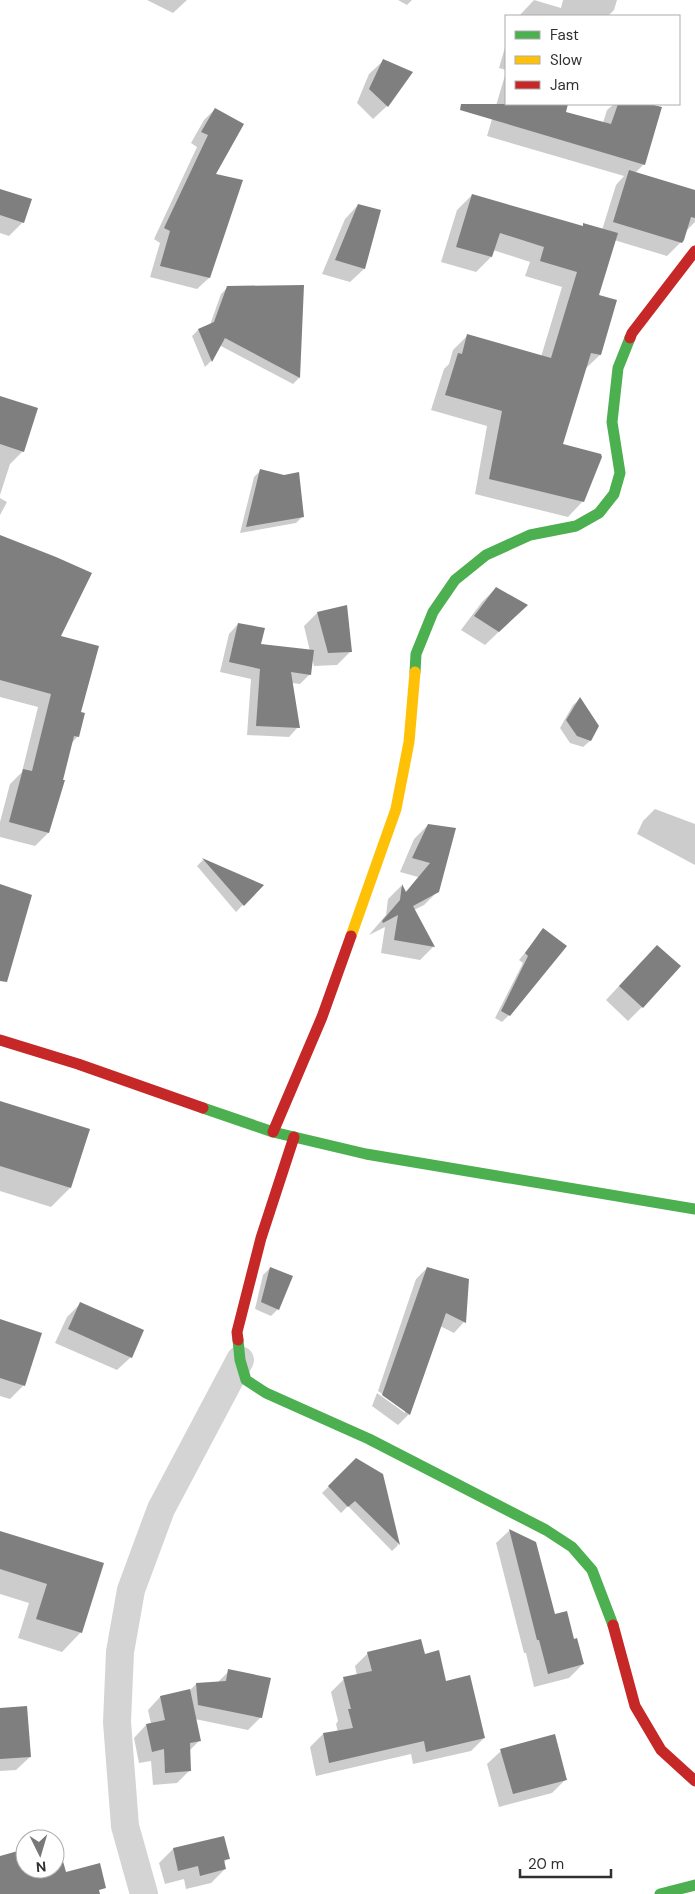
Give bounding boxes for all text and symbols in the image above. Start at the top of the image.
legend [505,15,680,105]
text: Fast [550,25,579,45]
text: Slow [550,50,583,70]
text: Jam [550,75,579,95]
north arrow [15,1829,65,1879]
scale bar [520,1846,611,1878]
text: 20 m [528,1854,564,1874]
text: N [35,1858,47,1876]

